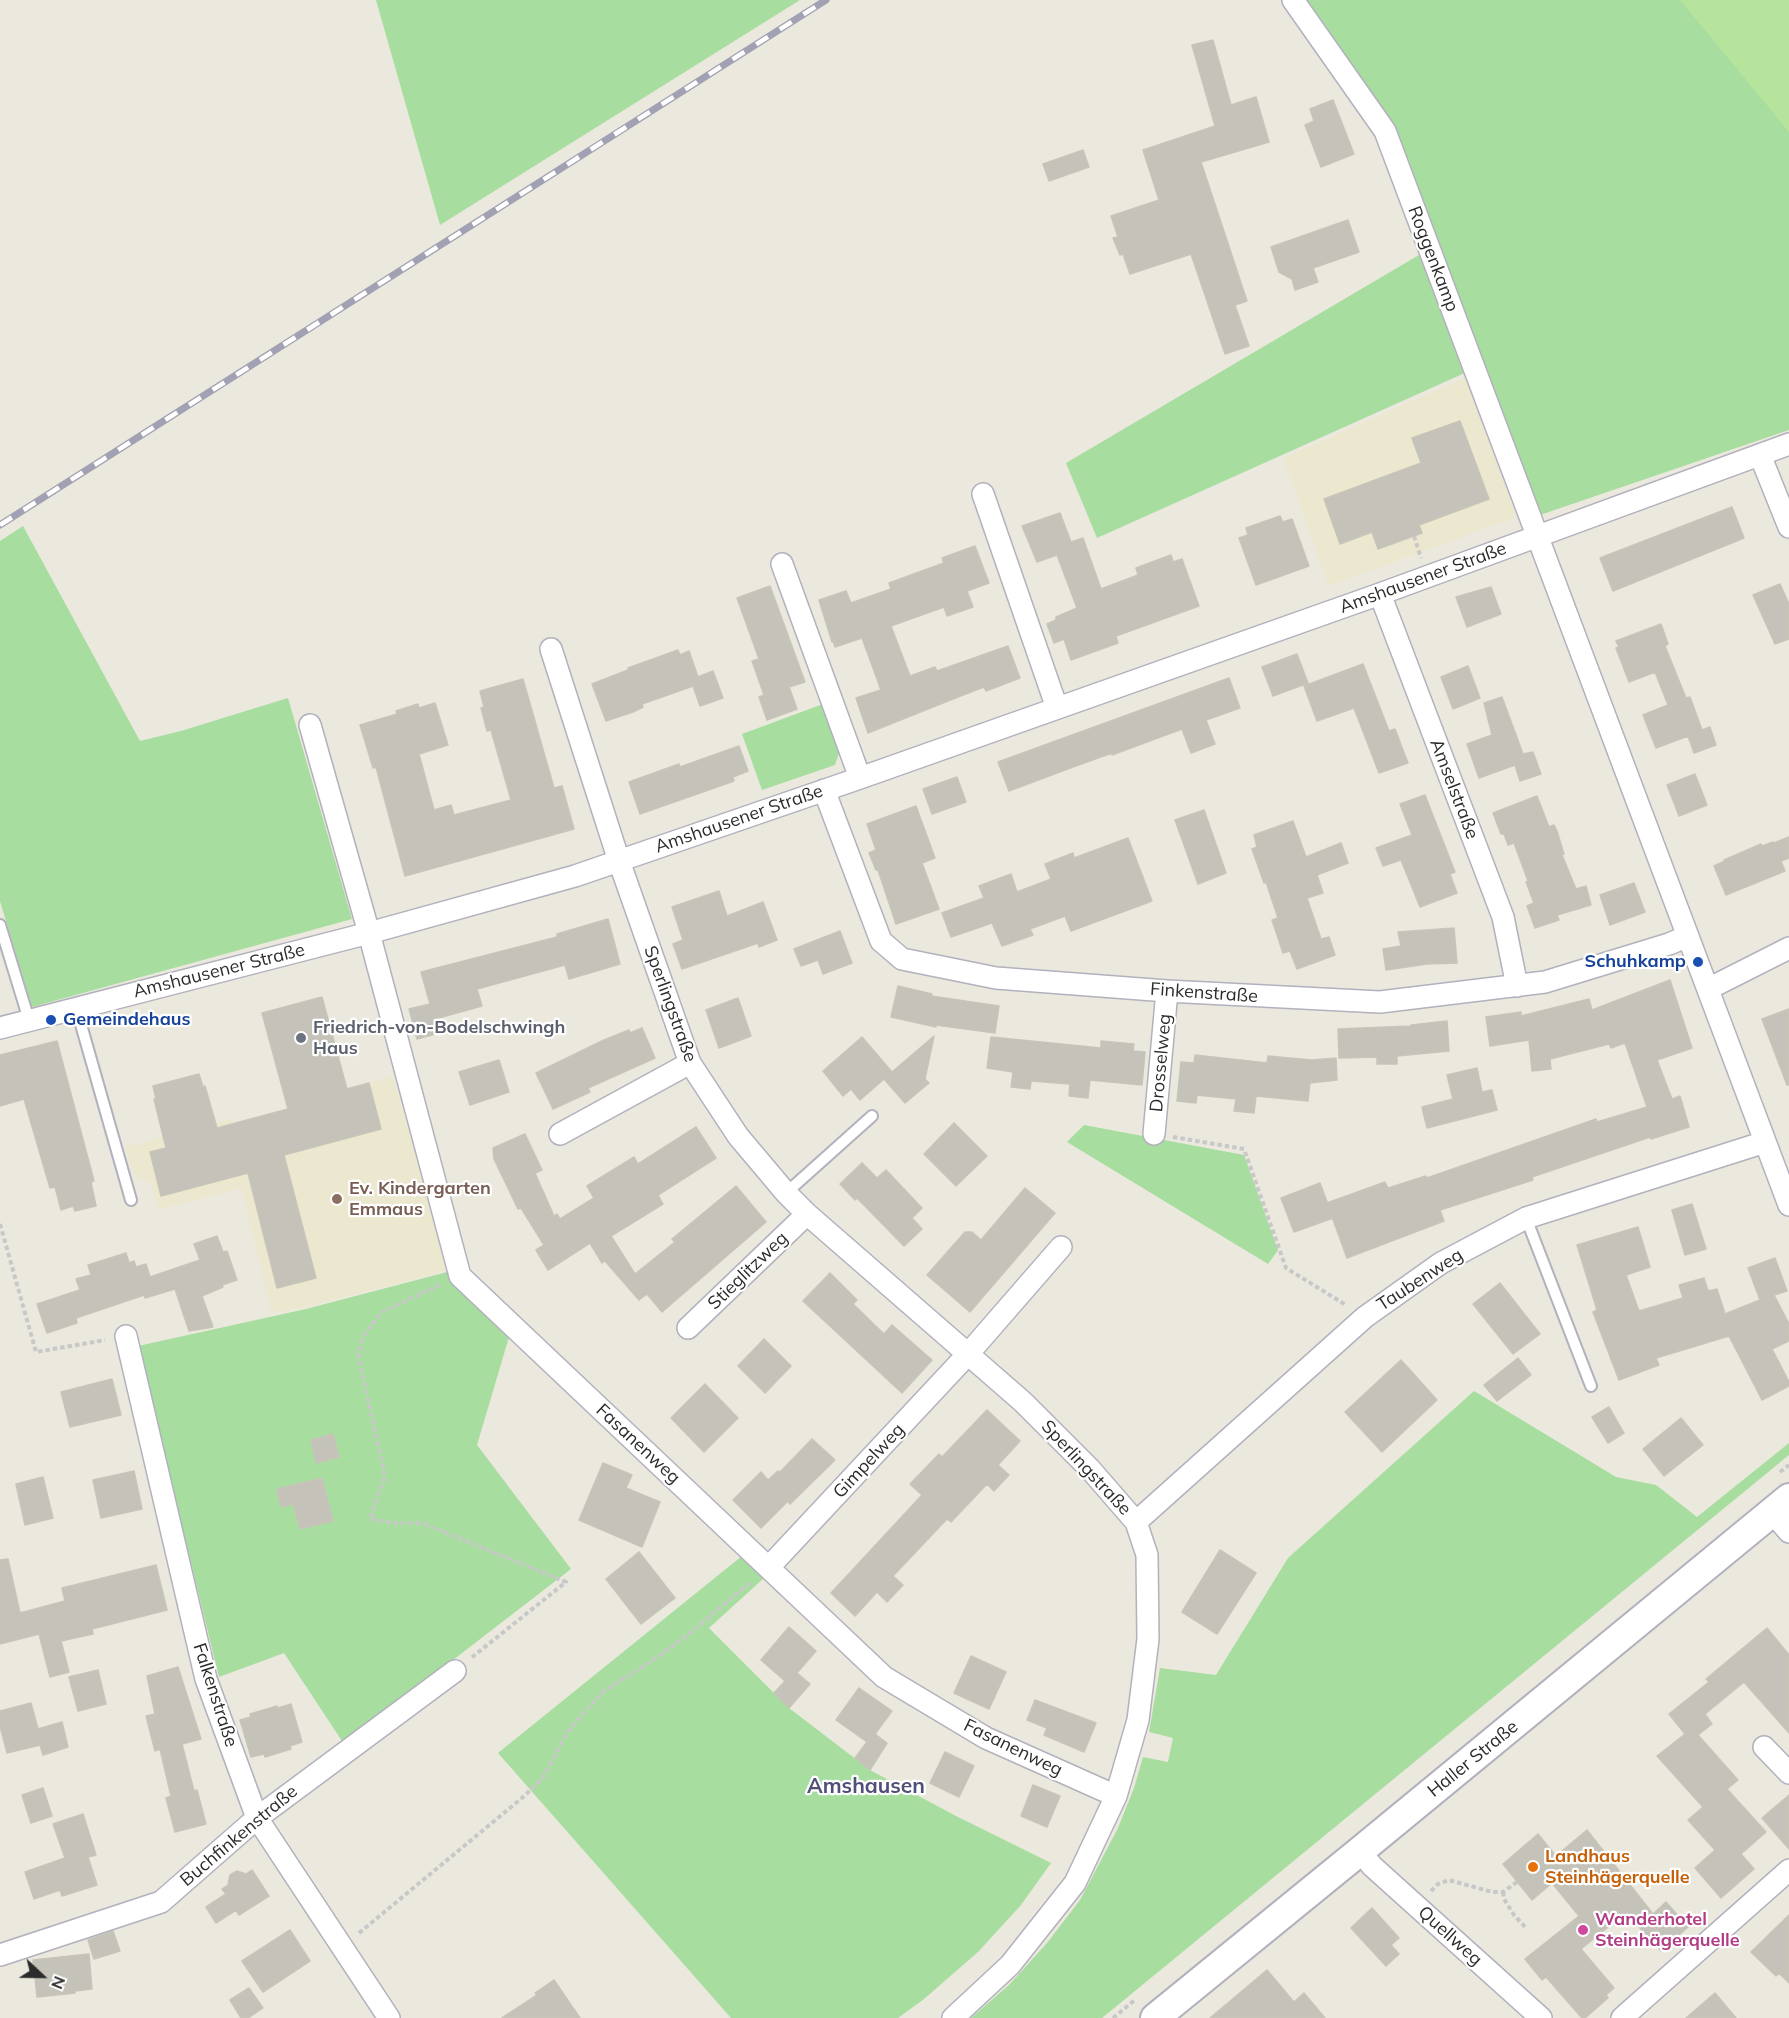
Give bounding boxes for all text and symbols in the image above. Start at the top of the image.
street label: Roggenkamp [1403,203,1463,315]
street label: Amshausener Straße [1337,538,1509,618]
street label: Amselstraße [1425,736,1483,842]
street label: Amshausener Straße [652,780,826,858]
street label: Amshausener Straße [131,939,307,1003]
street label: Sperlingstraße [639,943,701,1065]
place label: Schuhkamp [1585,951,1686,973]
marker: Schuhkamp [1691,955,1705,969]
street label: Finkenstraße [1149,978,1259,1008]
place label: Gemeindehaus [63,1009,191,1031]
marker: Gemeindehaus [44,1013,58,1027]
street label: Drosselweg [1146,1013,1176,1113]
place label: Friedrich-von-Bodelschwingh Haus [313,1017,565,1060]
marker: Friedrich-von-Bodelschwingh Haus [294,1031,308,1045]
place label: Ev. Kindergarten Emmaus [349,1178,491,1220]
marker: Ev. Kindergarten Emmaus [330,1192,344,1206]
street label: Stieglitzweg [704,1228,792,1314]
street label: Taubenweg [1373,1244,1467,1316]
street label: Fasanenweg [591,1400,685,1488]
street label: Sperlingstraße [1037,1416,1135,1520]
street label: Gimpelweg [829,1419,909,1503]
street label: Falkenstraße [188,1640,242,1750]
street label: Fasanenweg [960,1715,1066,1781]
street label: Haller Straße [1423,1716,1523,1802]
district label: Amshausen [807,1774,925,1800]
street label: Buchfinkenstraße [176,1781,302,1891]
place label: Landhaus Steinhägerquelle [1545,1846,1690,1888]
marker: Landhaus Steinhägerquelle [1526,1860,1540,1874]
street label: Quellweg [1413,1902,1487,1970]
place label: Wanderhotel Steinhägerquelle [1595,1909,1740,1952]
marker: Wanderhotel Steinhägerquelle [1576,1923,1590,1937]
north arrow [12,1946,72,2006]
text: N [47,1973,70,1992]

